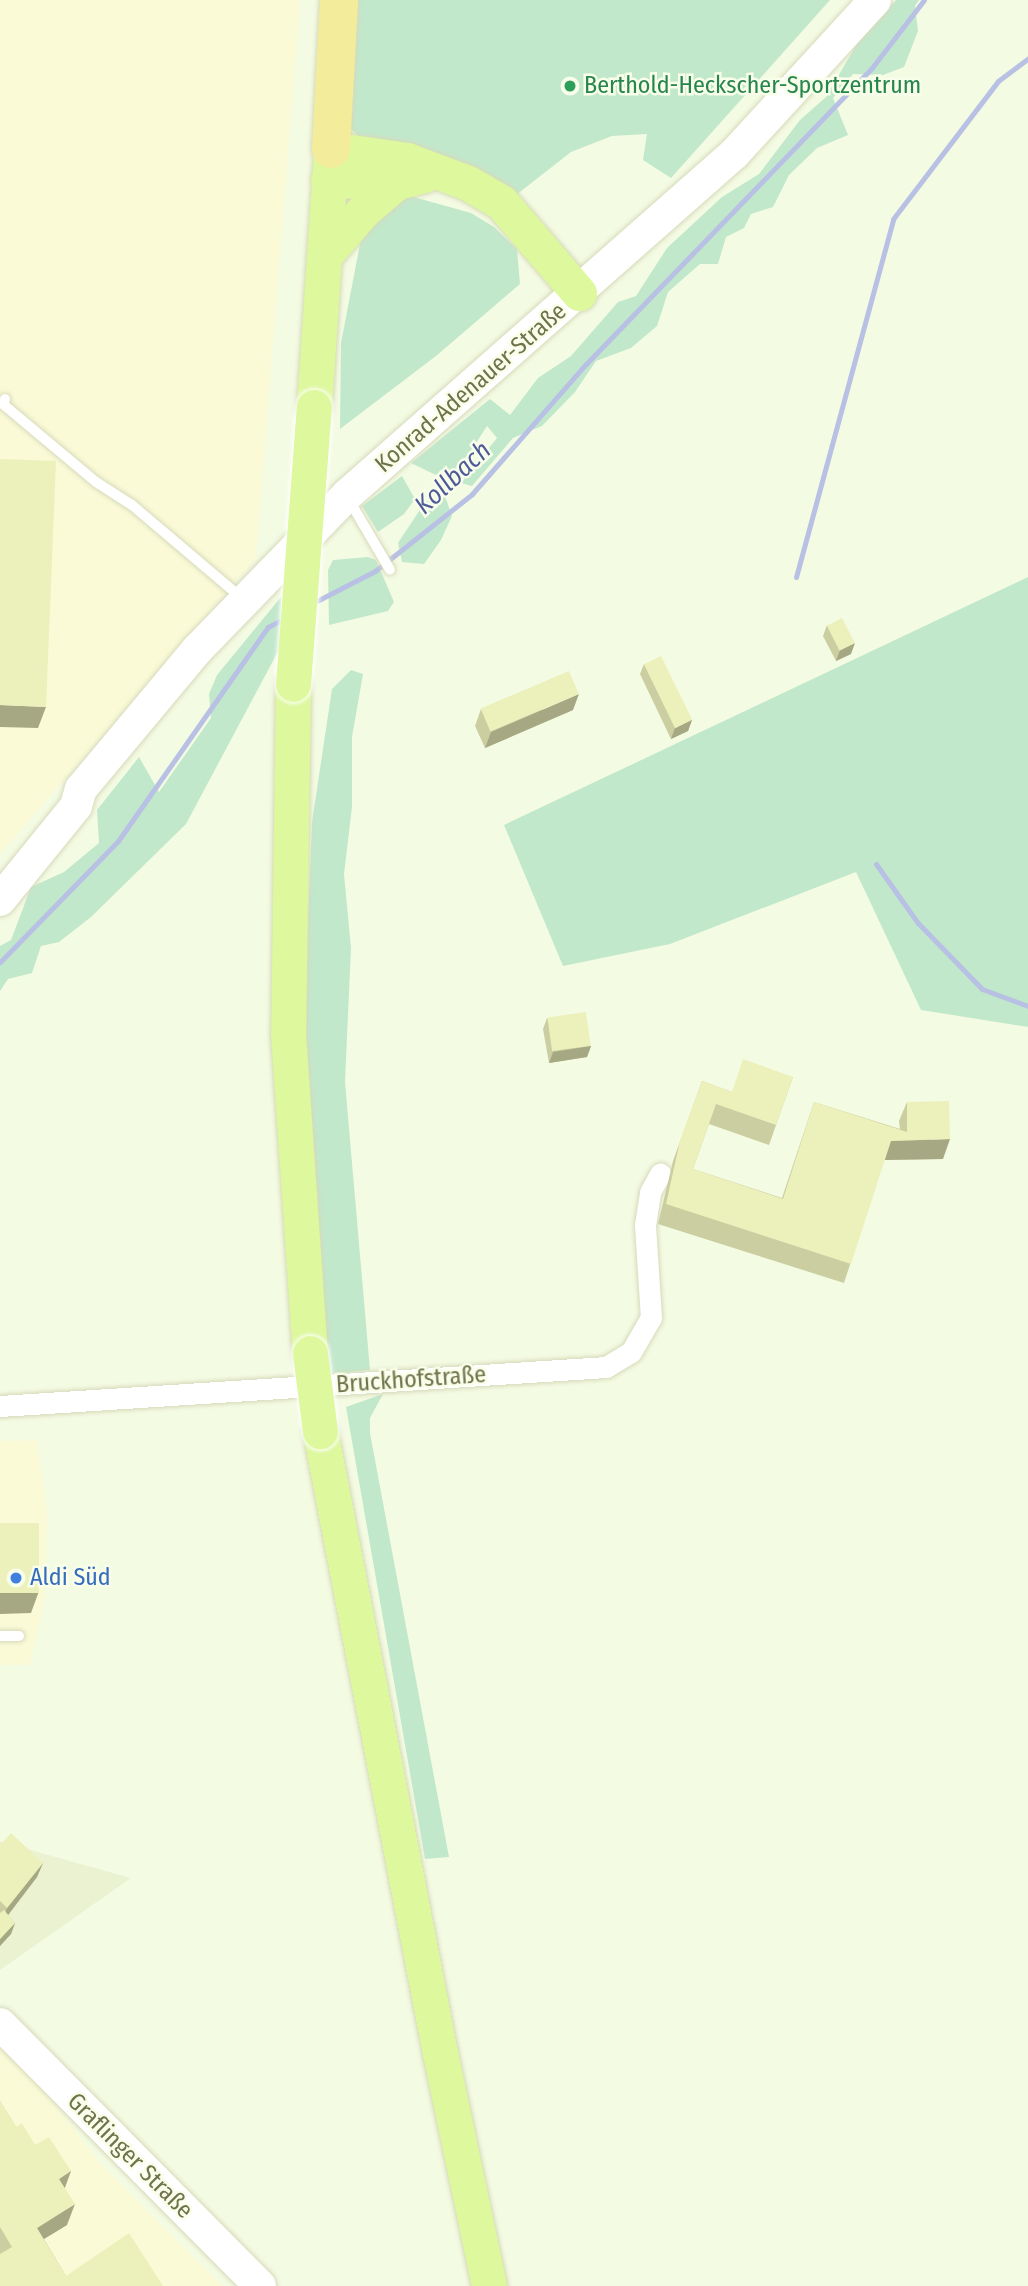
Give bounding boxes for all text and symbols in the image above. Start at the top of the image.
place label: Berthold-Heckscher-Sportzentrum [584,72,921,100]
marker: Berthold-Heckscher-Sportzentrum [562,78,578,94]
street label: Konrad-Adenauer-Straße [369,297,573,479]
water label: Kollbach [408,435,498,521]
street label: Bruckhofstraße [335,1360,487,1400]
place label: Aldi Süd [30,1564,111,1592]
marker: Aldi Süd [8,1570,24,1586]
street label: Graflinger Straße [61,2087,199,2225]

